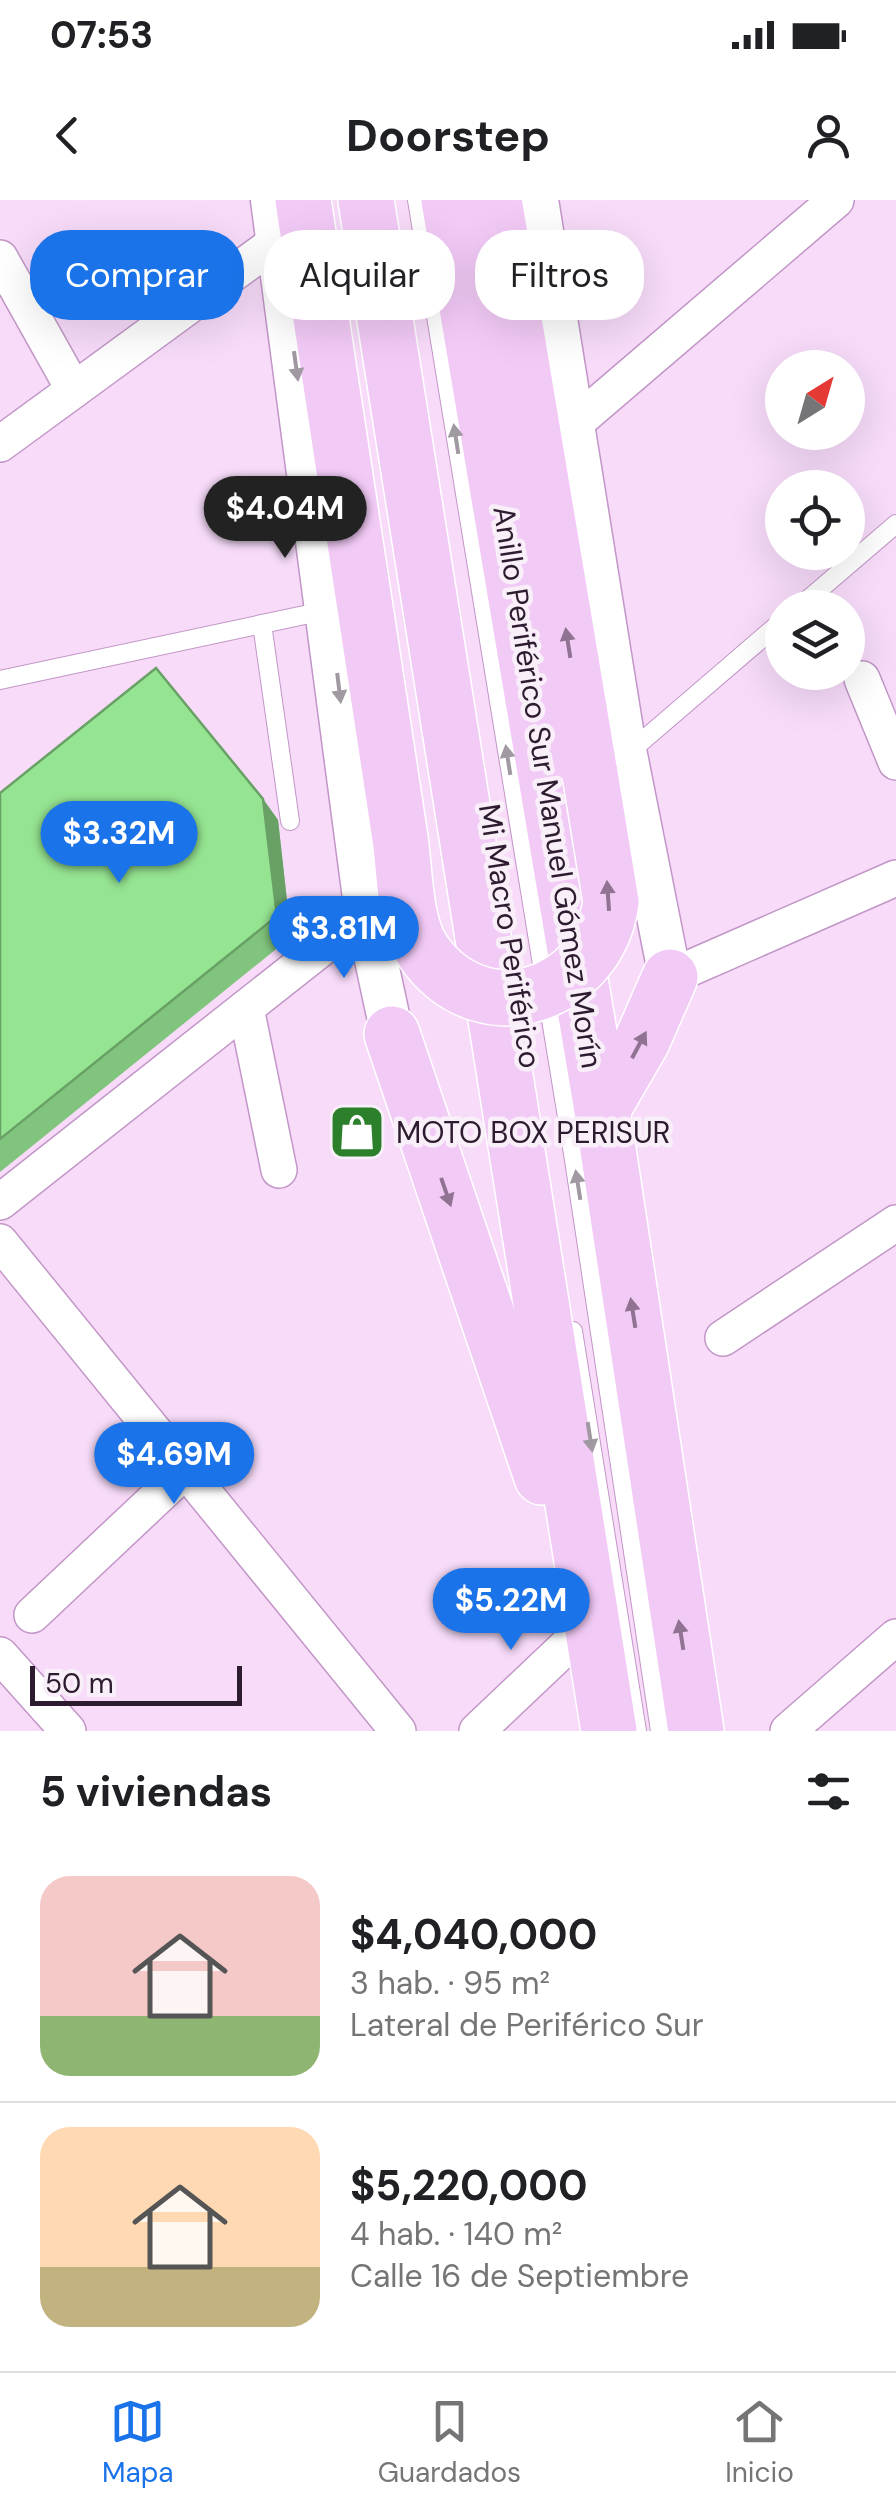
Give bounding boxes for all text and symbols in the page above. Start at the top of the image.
text: 07:53 [50,10,153,60]
text: Doorstep [346,106,550,165]
icon: back [40,108,95,163]
icon: person [801,108,856,163]
chip: Comprar [30,230,244,320]
chip: Alquilar [264,230,455,320]
chip: Filtros [475,230,644,320]
one-way arrow [288,350,304,382]
north arrow [765,350,865,450]
map controls [765,350,865,690]
one-way arrow [448,423,463,455]
button: locate [765,470,865,570]
pin: $4.04M [204,476,366,561]
text: $4.04M [226,487,344,529]
street label: Anillo Periférico Sur Manuel Gómez Morín [484,503,612,1071]
button: layers [765,590,865,690]
one-way arrow [560,627,575,658]
one-way arrow [331,673,347,704]
one-way arrow [500,744,516,775]
pin: $3.32M [38,801,200,886]
street label: Mi Macro Periférico [470,801,550,1071]
text: $3.32M [63,812,175,854]
one-way arrow [600,879,616,911]
pin: $3.81M [263,896,425,981]
text: $3.81M [291,907,397,949]
one-way arrow [630,1031,647,1060]
shop icon: MOTO BOX PERISUR [327,1102,387,1162]
place label: MOTO BOX PERISUR [396,1113,670,1152]
one-way arrow [569,1168,585,1200]
one-way arrow [439,1178,454,1208]
one-way arrow [624,1297,640,1329]
pin: $4.69M [93,1422,255,1507]
one-way arrow [583,1422,598,1453]
text: $4.69M [116,1433,232,1475]
pin: $5.22M [430,1568,592,1653]
text: $5.22M [455,1579,567,1621]
one-way arrow [673,1618,689,1650]
scale bar [30,1661,242,1706]
text: 50 m [45,1665,114,1702]
text: 5 viviendas [40,1764,272,1819]
icon: filters [801,1764,856,1819]
text: $4,040,000 [350,1907,597,1962]
icon: home [120,1916,240,2036]
text: 3 hab. · 95 m² [350,1962,550,2004]
text: Lateral de Periférico Sur [350,2004,704,2046]
text: $5,220,000 [350,2158,587,2213]
icon: home [120,2167,240,2287]
text: 4 hab. · 140 m² [350,2213,562,2255]
text: Calle 16 de Septiembre [350,2255,689,2297]
tab: Mapa [102,2394,174,2491]
tab: Guardados [378,2394,521,2491]
tab: Inicio [725,2394,794,2491]

